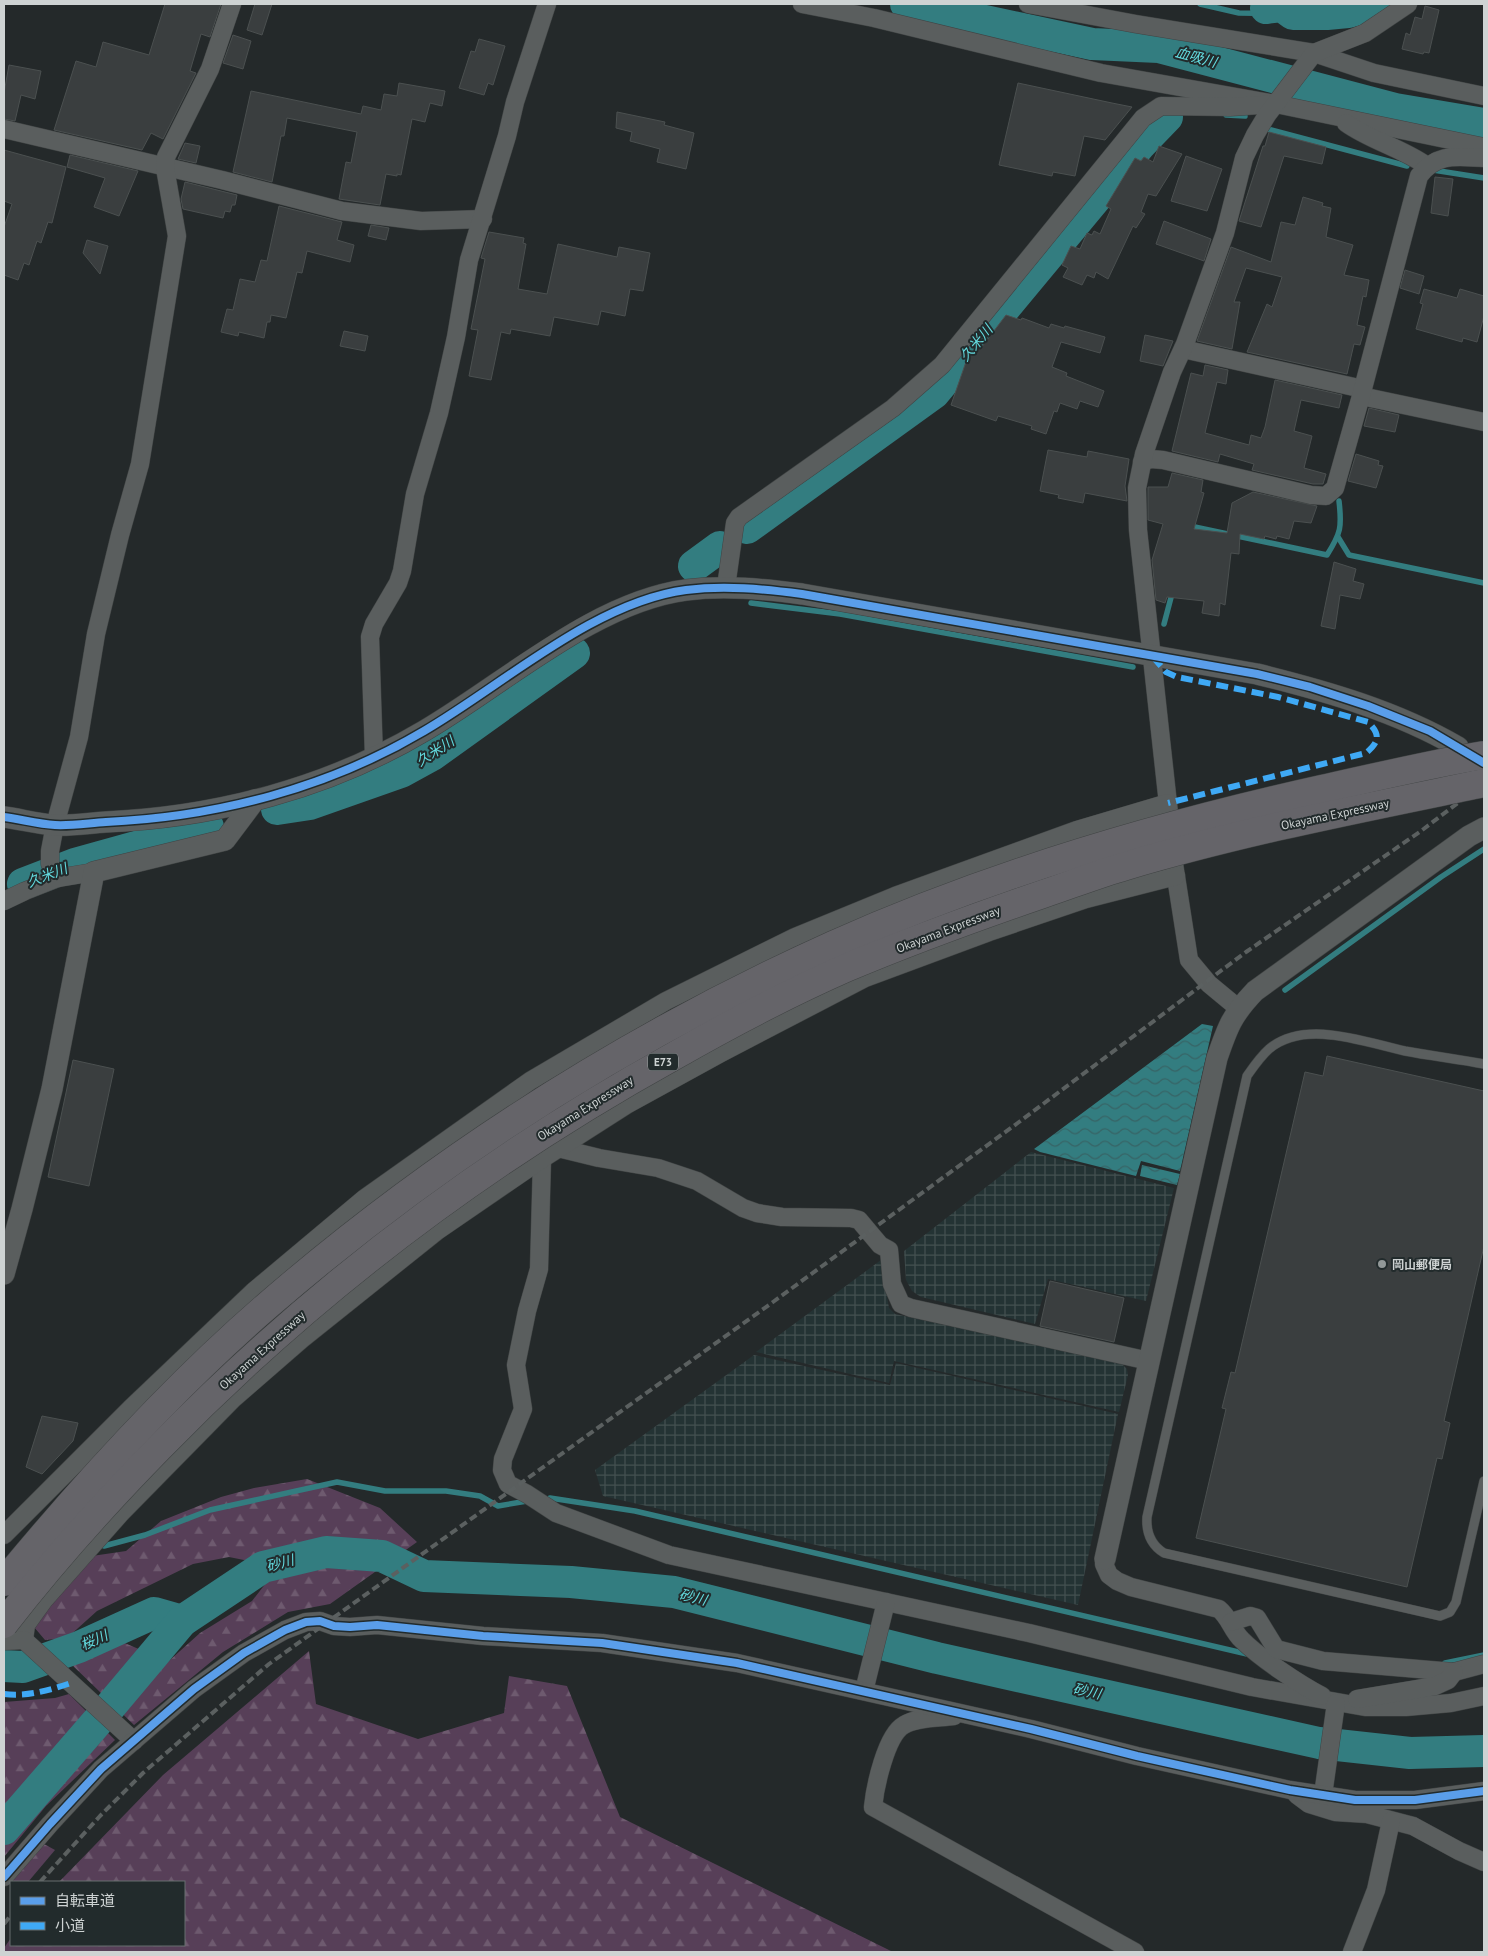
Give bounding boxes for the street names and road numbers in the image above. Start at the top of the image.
street label: Okayama Expressway [1280,795,1391,833]
street label: Okayama Expressway [894,902,1002,956]
road number: E73 [648,1054,678,1070]
street label: Okayama Expressway [534,1072,636,1144]
street label: Okayama Expressway [216,1307,308,1392]

